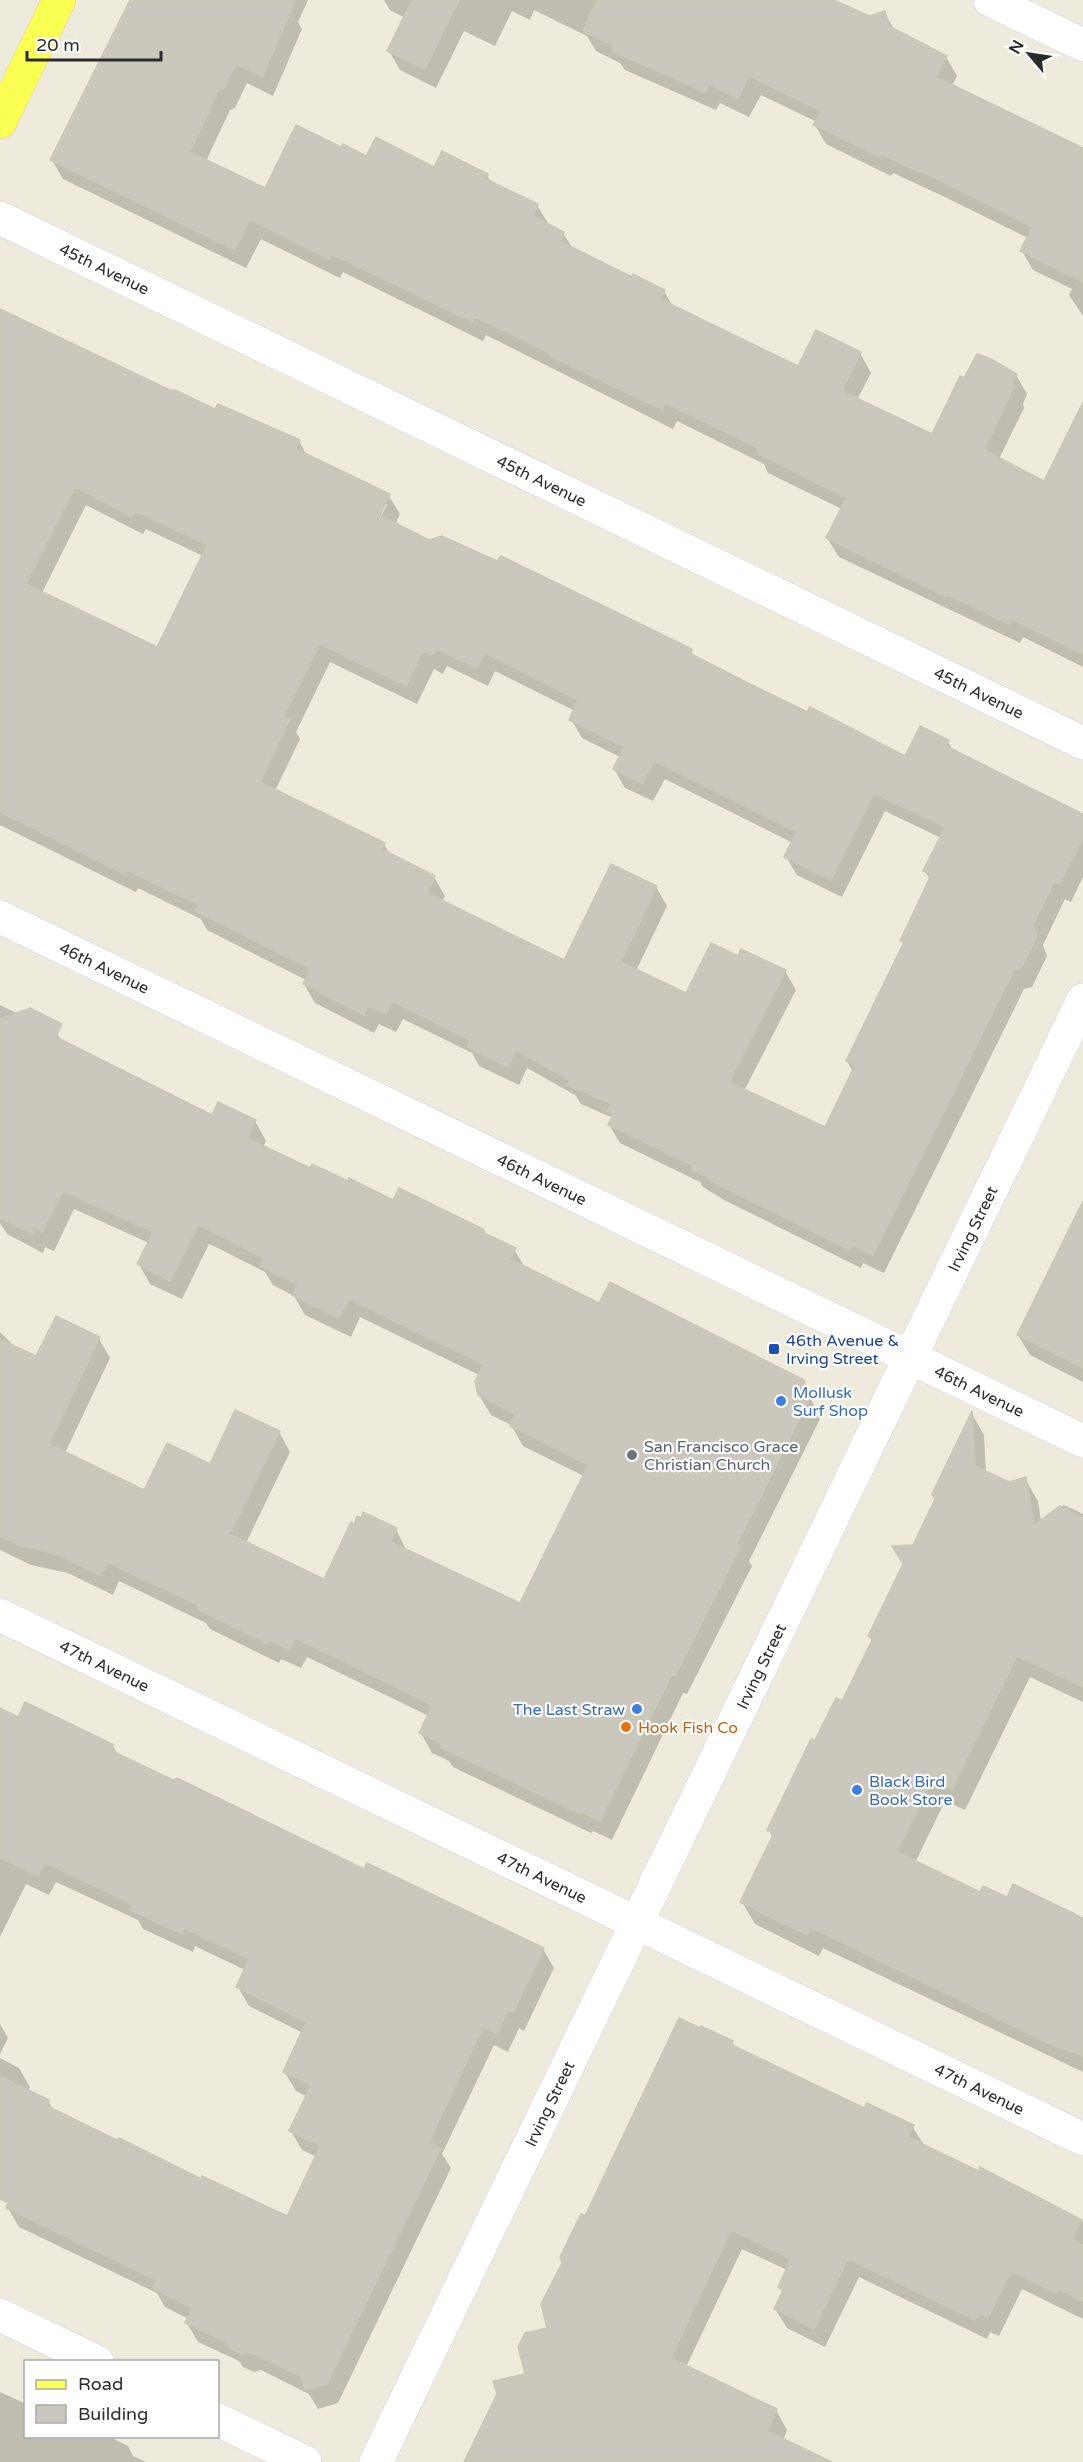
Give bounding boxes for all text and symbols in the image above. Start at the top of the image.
scale bar [27,24,160,62]
north arrow [999,24,1059,84]
text: 20 m [36,34,80,56]
text: N [1005,37,1029,58]
street label: 45th Avenue [56,239,152,300]
street label: 45th Avenue [493,451,589,512]
street label: 45th Avenue [930,663,1027,724]
street label: 46th Avenue [56,938,152,999]
street label: 46th Avenue [493,1150,590,1210]
street label: Irving Street [944,1183,1003,1275]
place label: 46th Avenue & Irving Street [786,1331,899,1369]
marker: 46th Avenue & Irving Street [767,1342,781,1356]
street label: 46th Avenue [931,1362,1027,1422]
place label: Mollusk Surf Shop [793,1383,868,1421]
marker: Mollusk Surf Shop [774,1394,788,1408]
place label: San Francisco Grace Christian Church [644,1437,798,1475]
marker: San Francisco Grace Christian Church [625,1448,639,1462]
street label: Irving Street [733,1620,791,1713]
street label: 47th Avenue [56,1636,152,1697]
place label: The Last Straw [513,1700,625,1720]
marker: The Last Straw [630,1702,644,1716]
place label: Hook Fish Co [638,1718,738,1738]
marker: Hook Fish Co [619,1720,633,1734]
place label: Black Bird Book Store [869,1772,953,1810]
marker: Black Bird Book Store [850,1783,864,1797]
street label: 47th Avenue [493,1848,590,1908]
street label: Irving Street [521,2058,579,2150]
street label: 47th Avenue [931,2060,1027,2120]
legend [24,2360,219,2438]
text: Road [78,2373,123,2395]
text: Building [78,2403,148,2425]

